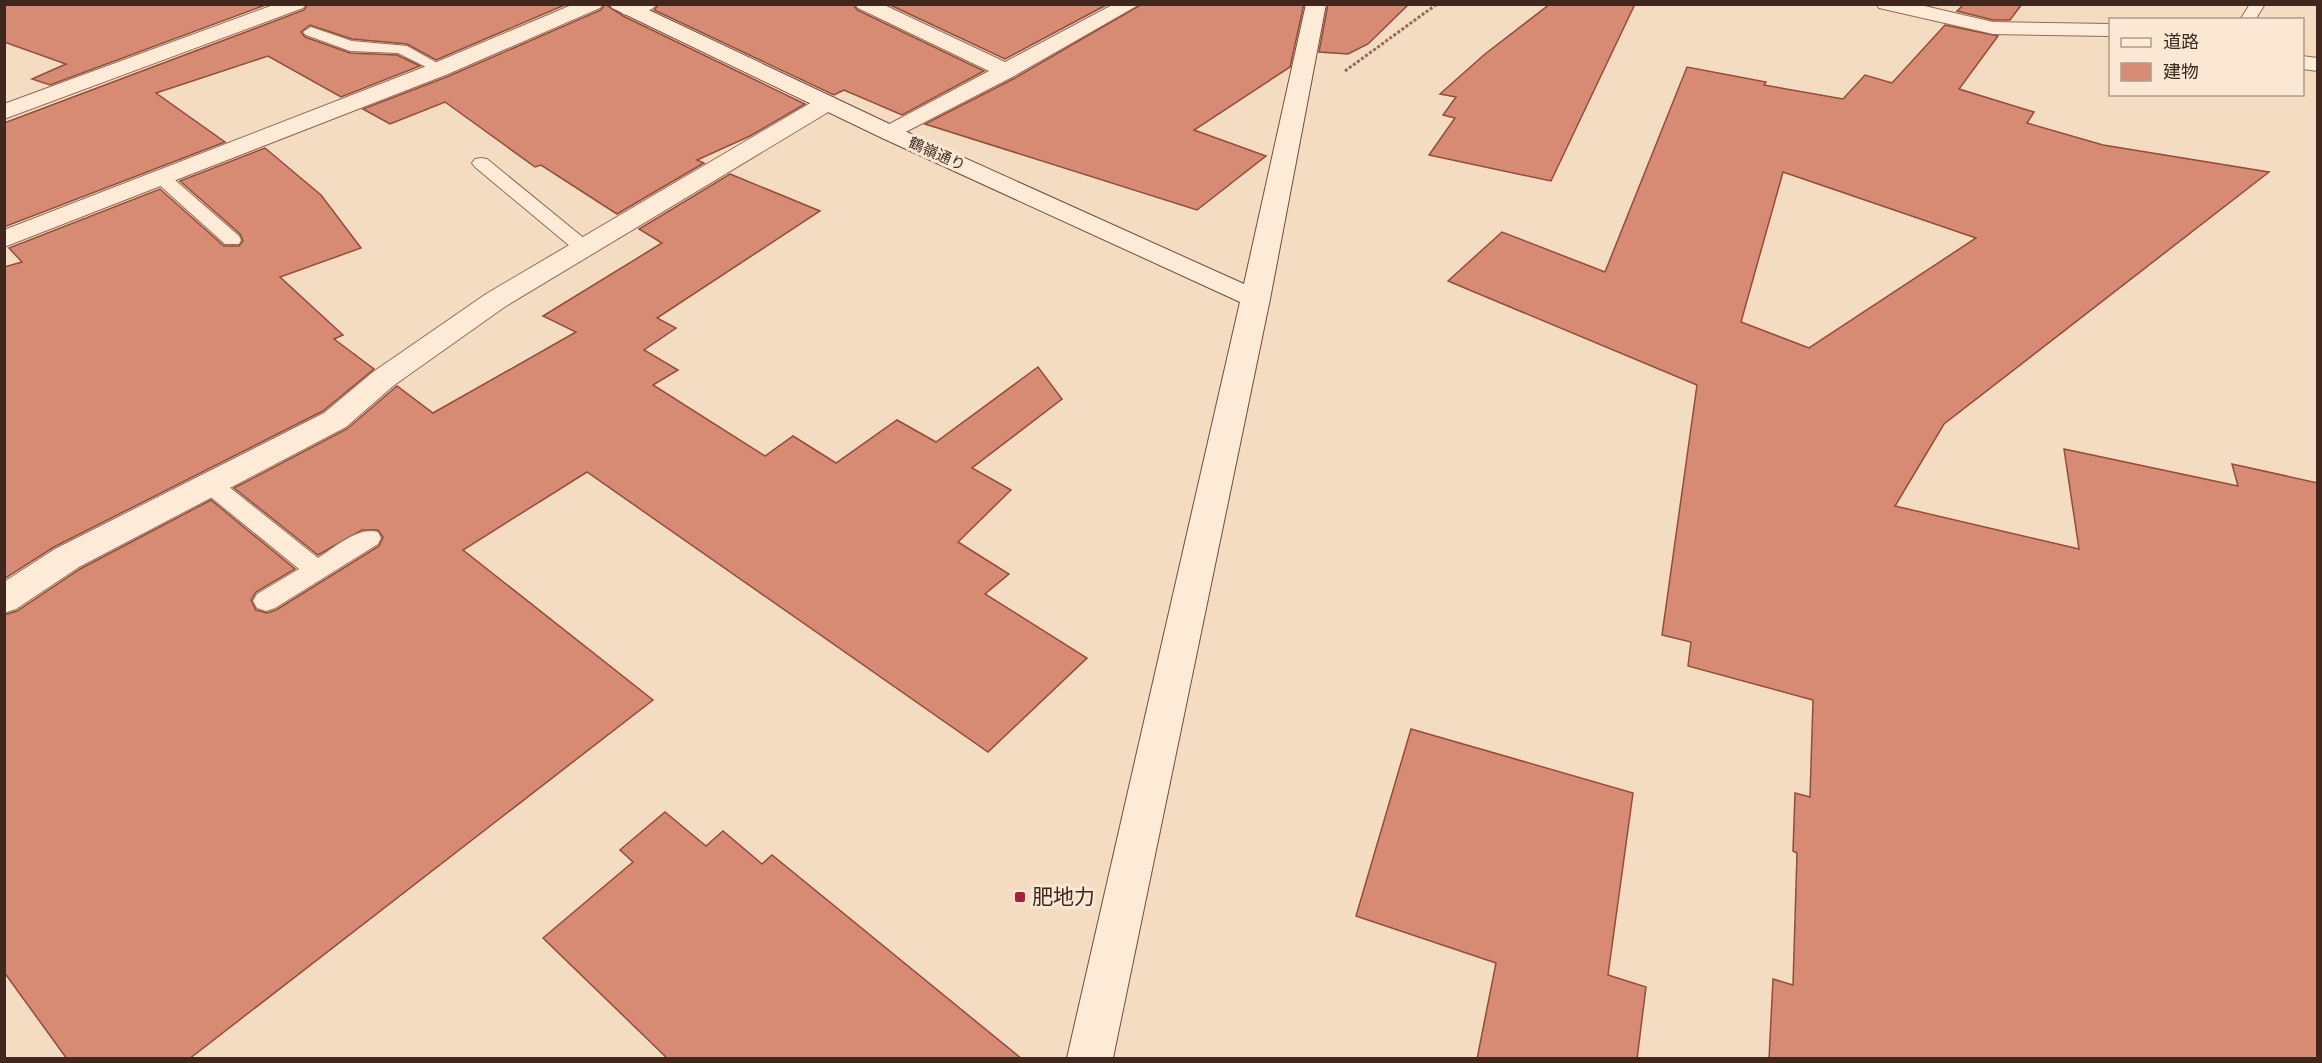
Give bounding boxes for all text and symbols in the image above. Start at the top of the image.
legend [2109,18,2304,96]
text: 道路 [2163,30,2199,53]
text: 建物 [2163,60,2199,83]
street label: 鶴嶺通り [906,133,968,174]
place label: 肥地力 [1032,883,1095,910]
marker: 肥地力 [1013,890,1027,904]

